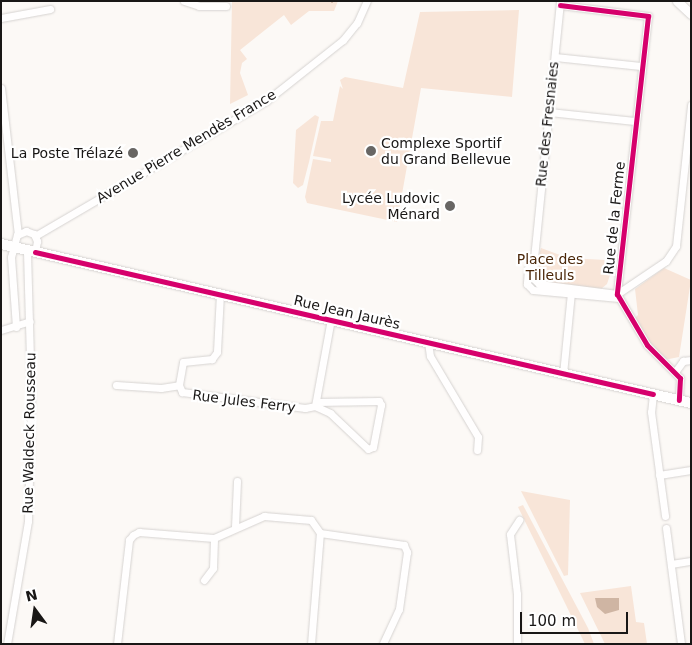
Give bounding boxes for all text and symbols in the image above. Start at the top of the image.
street label: Rue des Fresnaies [532,61,562,187]
street label: Avenue Pierre Mendès France [93,86,279,206]
place label: Complexe Sportif du Grand Bellevue [381,135,511,168]
place label: La Poste Trélazé [11,145,123,161]
marker: Complexe Sportif du Grand Bellevue [365,145,377,157]
marker: La Poste Trélazé [127,147,139,159]
street label: Rue de la Ferme [600,161,628,275]
place label: Lycée Ludovic Ménard [342,190,440,222]
marker: Lycée Ludovic Ménard [444,200,456,212]
park label: Place des Tilleuls [517,251,583,284]
street label: Rue Jean Jaurès [292,292,402,332]
street label: Rue Waldeck Rousseau [19,352,39,514]
street label: Rue Jules Ferry [191,386,297,416]
north arrow [10,585,60,635]
text: N [24,586,39,605]
scale bar [522,602,630,634]
text: 100 m [528,612,576,630]

